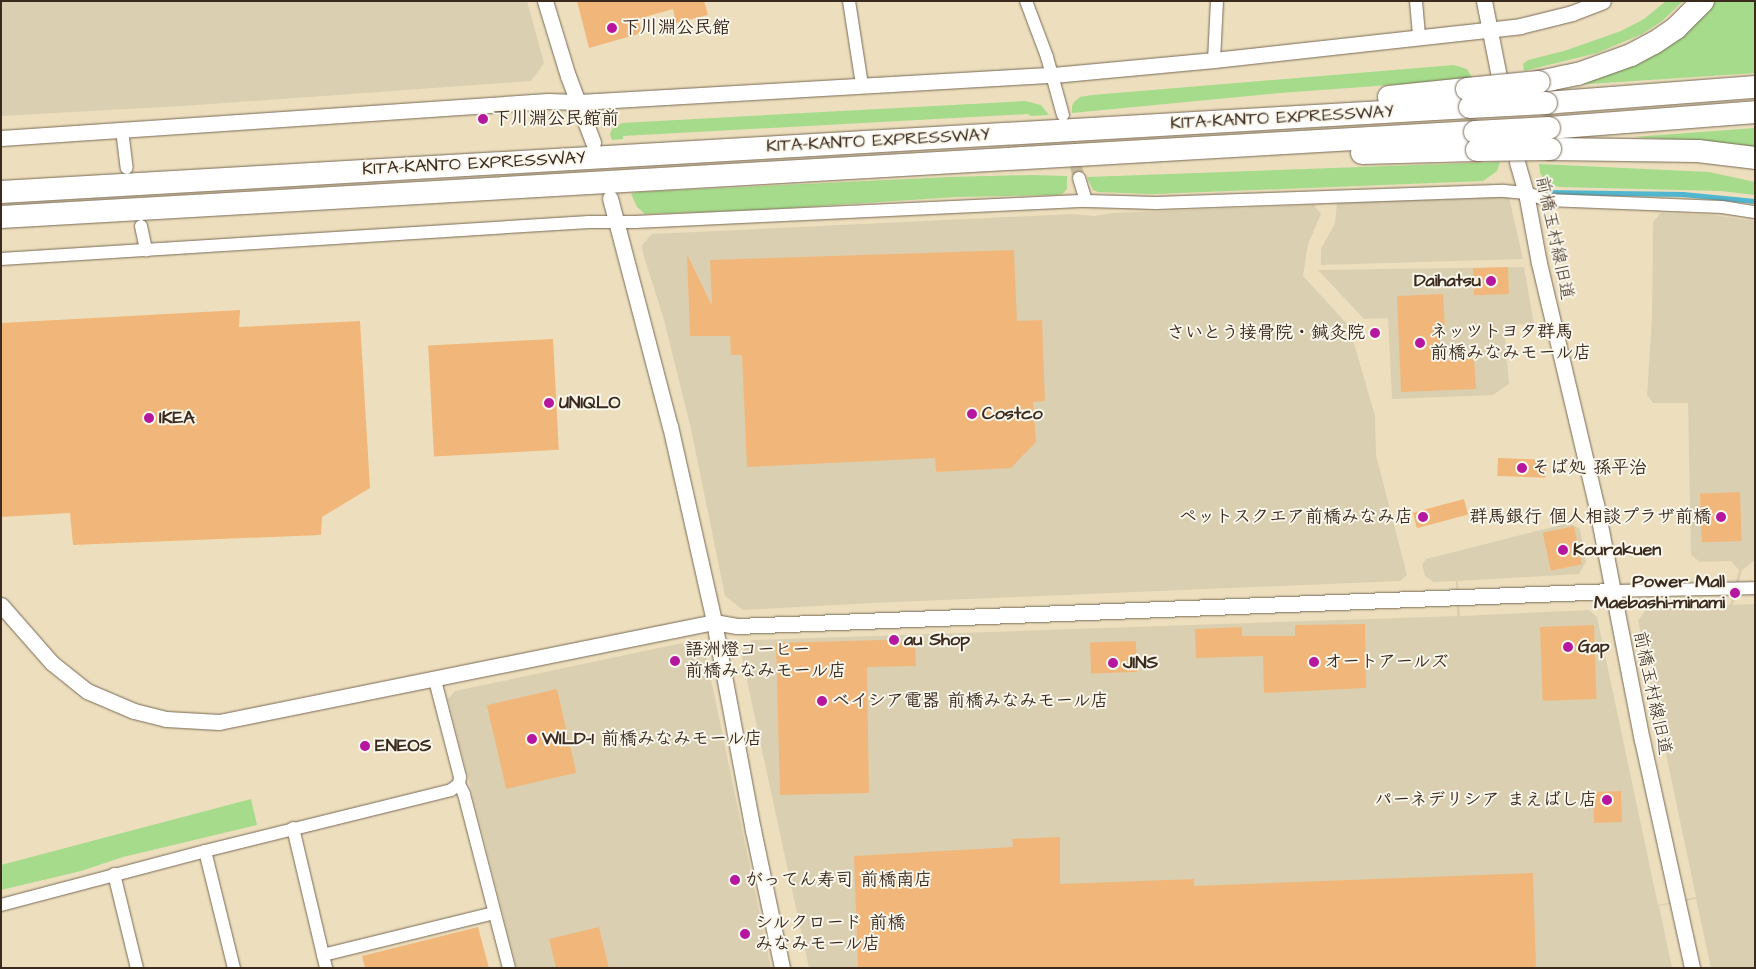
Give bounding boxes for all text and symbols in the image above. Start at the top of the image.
place label: 下川淵公民館 [622,17,730,39]
marker: 下川淵公民館 [606,22,618,34]
street label: KITA-KANTO EXPRESSWAY [1170,101,1394,135]
place label: 下川淵公民館前 [493,108,619,130]
marker: 下川淵公民館前 [477,113,489,125]
street label: KITA-KANTO EXPRESSWAY [766,124,990,158]
street label: KITA-KANTO EXPRESSWAY [362,147,586,181]
street label: 前橋玉村線旧道 [1530,174,1578,302]
place label: Daihatsu [1414,270,1481,292]
marker: Daihatsu [1485,275,1497,287]
place label: さいとう接骨院・鍼灸院 [1167,322,1365,344]
place label: ネッツトヨタ群馬 前橋みなみモール店 [1430,322,1592,364]
marker: さいとう接骨院・鍼灸院 [1369,327,1381,339]
marker: ネッツトヨタ群馬 前橋みなみモール店 [1414,337,1426,349]
place label: UNIQLO [559,392,620,414]
marker: UNIQLO [543,397,555,409]
place label: Costco [982,403,1043,425]
place label: IKEA [159,407,195,429]
marker: Costco [966,408,978,420]
marker: IKEA [143,412,155,424]
place label: そば処 孫平治 [1532,457,1647,479]
marker: そば処 孫平治 [1516,462,1528,474]
place label: ペットスクエア前橋みなみ店 [1179,506,1413,528]
place label: 群馬銀行 個人相談プラザ前橋 [1470,506,1711,528]
marker: ペットスクエア前橋みなみ店 [1417,511,1429,523]
marker: 群馬銀行 個人相談プラザ前橋 [1715,511,1727,523]
place label: Kourakuen [1573,539,1661,561]
marker: Kourakuen [1557,544,1569,556]
place label: Power Mall Maebashi-minami [1594,572,1725,614]
marker: Power Mall Maebashi-minami [1729,587,1741,599]
place label: au Shop [904,629,970,651]
street label: 前橋玉村線旧道 [1628,629,1676,757]
marker: au Shop [888,634,900,646]
place label: Gap [1578,636,1610,658]
place label: 語洲燈コーヒー 前橋みなみモール店 [685,640,847,682]
marker: Gap [1562,641,1574,653]
place label: オートアールズ [1324,651,1449,673]
place label: JINS [1123,652,1158,674]
marker: 語洲燈コーヒー 前橋みなみモール店 [669,655,681,667]
marker: オートアールズ [1308,656,1320,668]
marker: JINS [1107,657,1119,669]
place label: ベイシア電器 前橋みなみモール店 [832,690,1109,712]
marker: ベイシア電器 前橋みなみモール店 [816,695,828,707]
place label: WILD-1 前橋みなみモール店 [542,728,763,750]
marker: WILD-1 前橋みなみモール店 [526,733,538,745]
place label: ENEOS [375,735,431,757]
marker: ENEOS [359,740,371,752]
place label: パーネデリシア まえばし店 [1374,789,1597,811]
marker: パーネデリシア まえばし店 [1601,794,1613,806]
place label: がってん寿司 前橋南店 [745,869,932,891]
marker: がってん寿司 前橋南店 [729,874,741,886]
place label: シルクロード 前橋 みなみモール店 [755,913,906,956]
marker: シルクロード 前橋 みなみモール店 [739,928,751,940]

